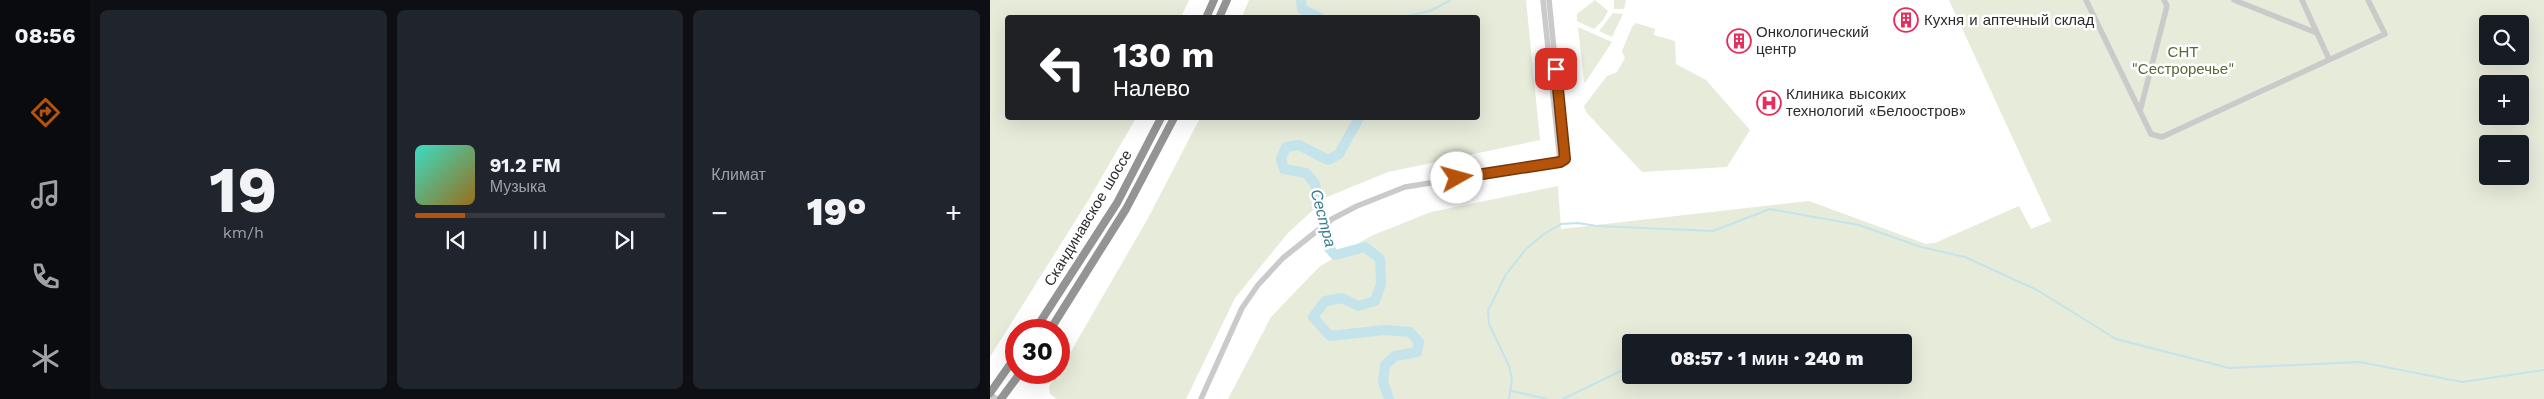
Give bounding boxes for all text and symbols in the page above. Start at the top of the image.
building icon: Кухня и аптечный склад [1893,7,1919,33]
place label: Кухня и аптечный склад [1924,11,2094,29]
map controls [2479,15,2529,185]
button: search [2479,15,2529,65]
text: 08:56 [15,23,75,48]
place label: Онкологический центр [1756,23,1869,58]
building icon: Онкологический центр [1726,28,1752,54]
text: 130 m [1113,34,1214,76]
icon: left [1030,35,1095,100]
park label: СНТ "Сестроречье" [2132,43,2234,78]
pin [1535,48,1577,90]
icon: arrive [1542,55,1570,83]
button: + [2479,75,2529,125]
text: Налево [1113,76,1190,101]
place label: Клиника высоких технологий «Белоостров» [1786,85,1966,120]
hospital icon: Клиника высоких технологий «Белоостров» [1756,90,1782,116]
icon: directions [28,95,63,130]
button: − [2479,135,2529,185]
street label: Скандинавское шоссе [1040,147,1136,289]
position arrow [1430,151,1482,203]
text: 19 [209,152,277,228]
text: 91.2 FM [490,154,561,177]
text: Климат [711,165,766,184]
icon: music [28,177,63,212]
text: Музыка [490,177,546,196]
water label: Сестра [1307,187,1340,249]
text: 19° [807,190,866,234]
text: − [711,196,728,229]
text: + [945,196,962,229]
text: km/h [223,223,264,242]
icon: previous [442,226,470,254]
icon: pause [526,226,554,254]
icon: next [610,226,638,254]
icon: phone [28,259,63,294]
speed limit sign: 30 [1005,319,1070,384]
icon: climate [28,341,63,376]
text: 08:57 · 1 мин · 240 m [1670,347,1864,370]

